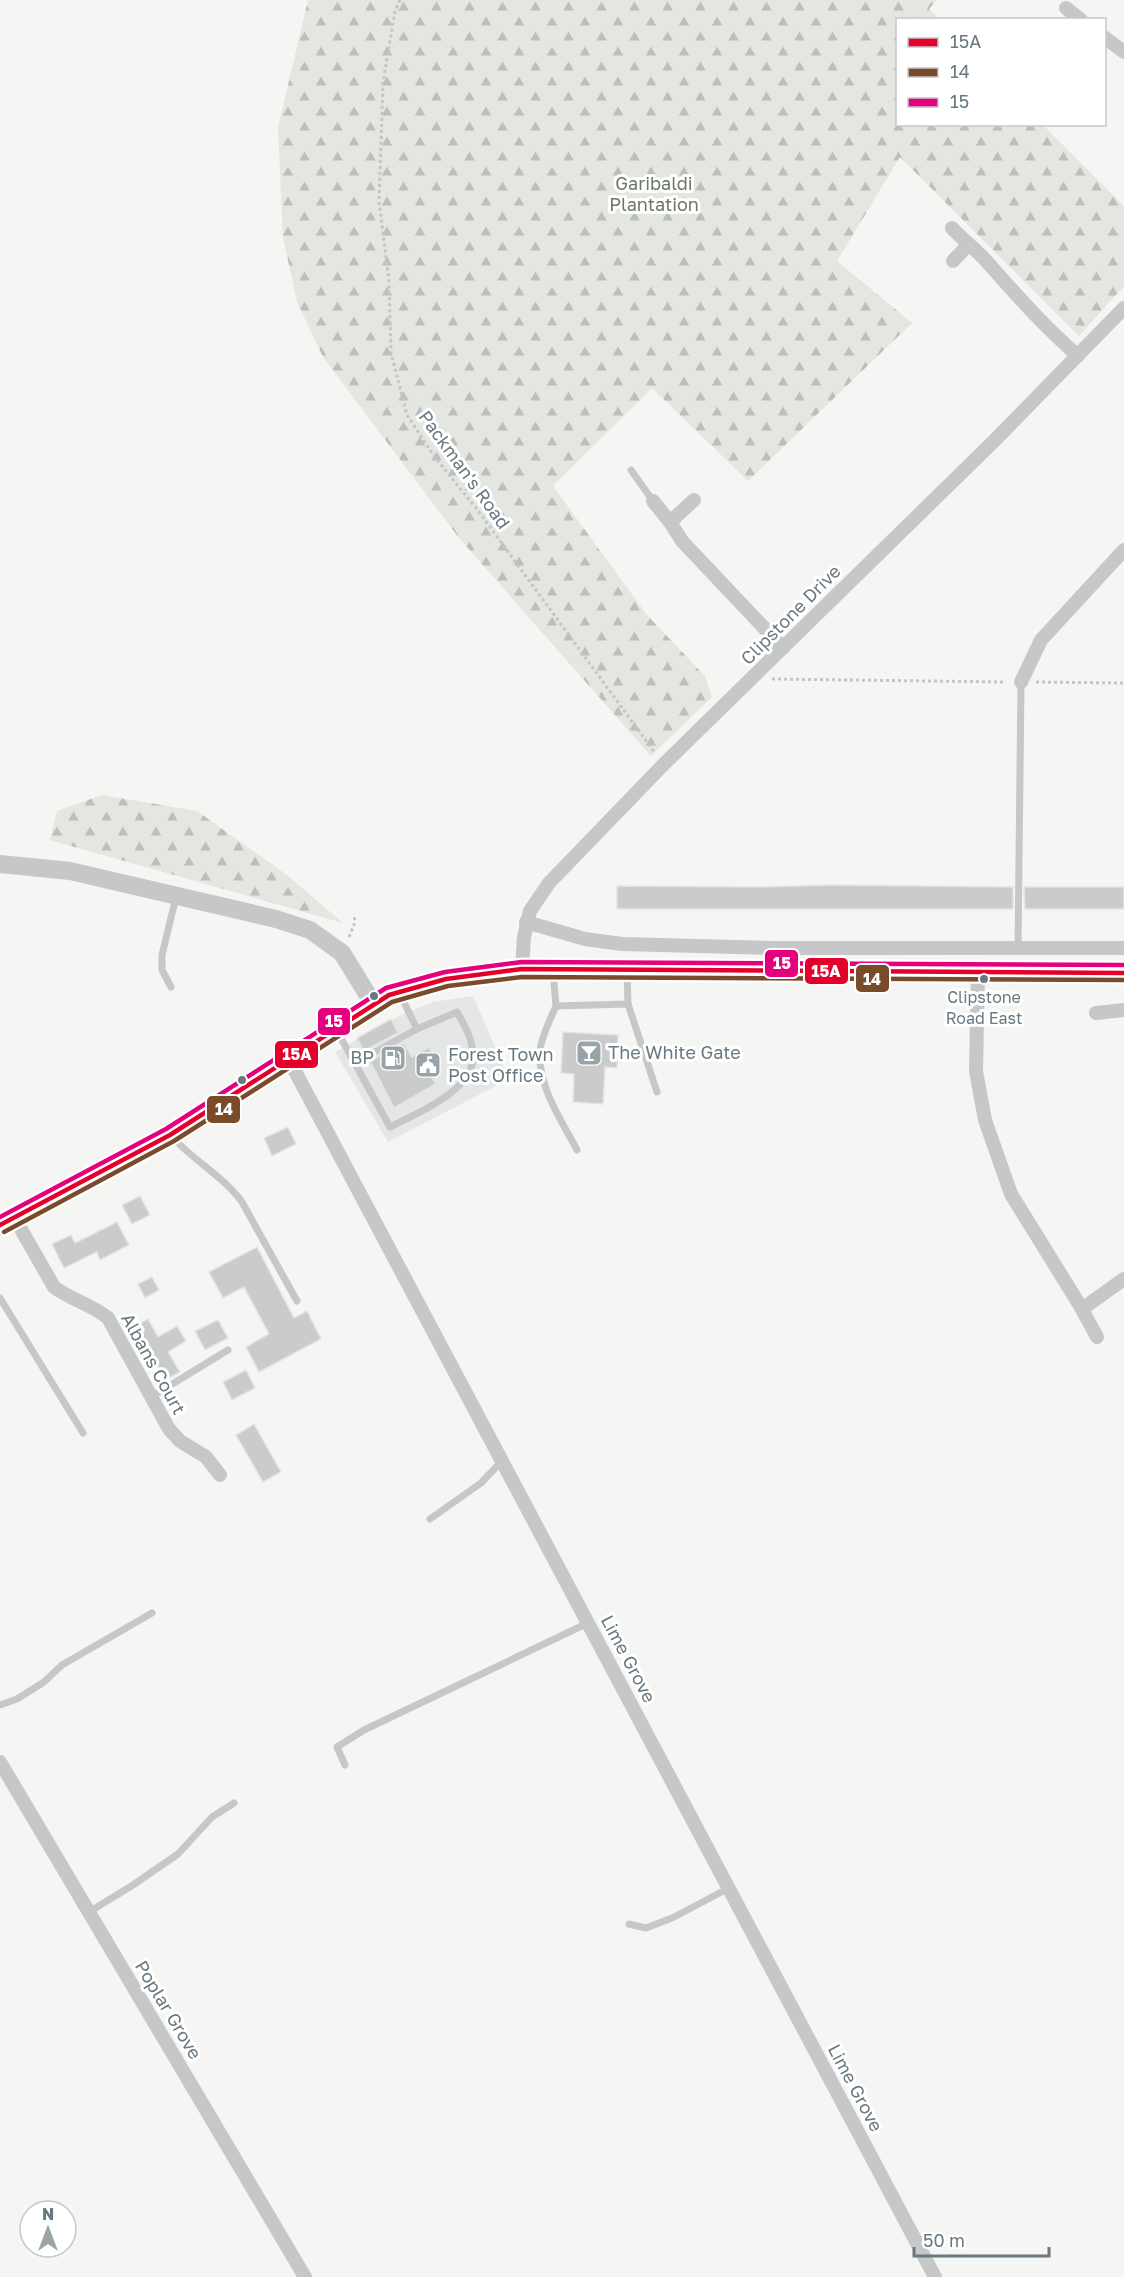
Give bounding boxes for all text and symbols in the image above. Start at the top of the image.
legend [896,18,1106,126]
text: 15A [950,30,981,52]
text: 14 [950,60,970,82]
text: 15 [950,90,969,112]
park label: Garibaldi Plantation [609,172,699,215]
street label: Packman's Road [415,406,515,533]
street label: Clipstone Drive [736,560,845,669]
line badge: 15 [764,949,799,978]
text: 15 [773,953,791,973]
line badge: 15A [804,957,849,985]
text: 15A [811,961,841,981]
line badge: 14 [855,964,890,993]
text: 14 [863,969,881,989]
marker: Clipstone Road East [978,973,990,985]
place label: Clipstone Road East [946,987,1022,1028]
unlabelled marker [368,990,380,1002]
line badge: 15 [317,1007,351,1036]
text: 15 [325,1011,343,1031]
bar icon: The White Gate [574,1038,604,1068]
line badge: 15A [274,1040,319,1069]
place label: The White Gate [608,1041,741,1063]
fuel station icon: BP [378,1043,408,1073]
place label: Forest Town Post Office [448,1043,554,1086]
text: 15A [282,1044,312,1064]
place label: BP [350,1046,374,1068]
public building icon: Forest Town Post Office [413,1050,443,1080]
unlabelled marker [236,1074,248,1086]
line badge: 14 [206,1095,241,1124]
text: 14 [215,1099,233,1119]
street label: Albans Court [117,1309,191,1418]
street label: Lime Grove [597,1611,661,1706]
street label: Poplar Grove [131,1956,207,2063]
street label: Lime Grove [824,2040,888,2135]
north arrow [18,2199,78,2259]
text: N [42,2204,54,2224]
scale bar [914,2220,1049,2258]
text: 50 m [923,2229,965,2251]

